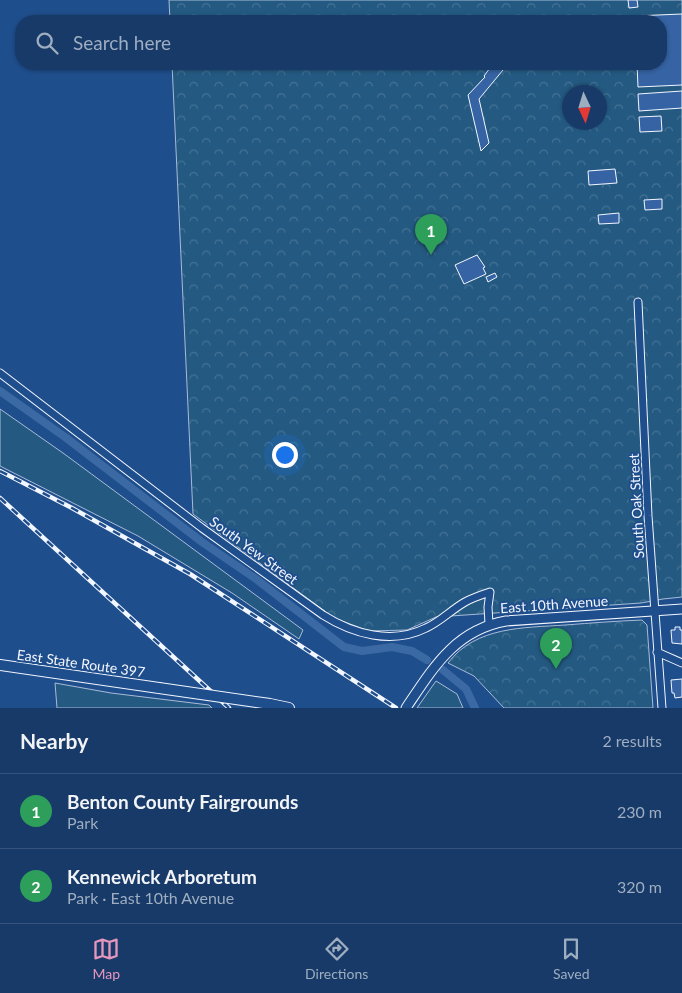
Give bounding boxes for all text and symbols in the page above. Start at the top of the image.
search box [15,15,667,70]
icon: search [33,29,61,57]
text: Search here [73,31,171,54]
north arrow [562,85,607,130]
pin: 1 [415,214,447,255]
your location [272,442,298,468]
street label: South Oak Street [625,453,647,559]
street label: South Yew Street [207,512,301,588]
street label: East 10th Avenue [499,592,609,616]
pin: 2 [540,628,572,669]
street label: East State Route 397 [16,646,146,680]
text: Nearby [20,728,88,753]
text: 2 results [602,731,662,750]
text: Benton County Fairgrounds [67,790,298,813]
text: 1 [31,802,41,821]
text: 230 m [617,802,662,821]
text: Park [67,813,98,832]
text: Kennewick Arboretum [67,865,257,888]
text: 2 [31,877,41,896]
text: 320 m [617,877,662,896]
text: Park · East 10th Avenue [67,888,234,907]
tab: Map [92,935,120,982]
tab: Directions [305,935,368,982]
tab: Saved [553,935,590,982]

